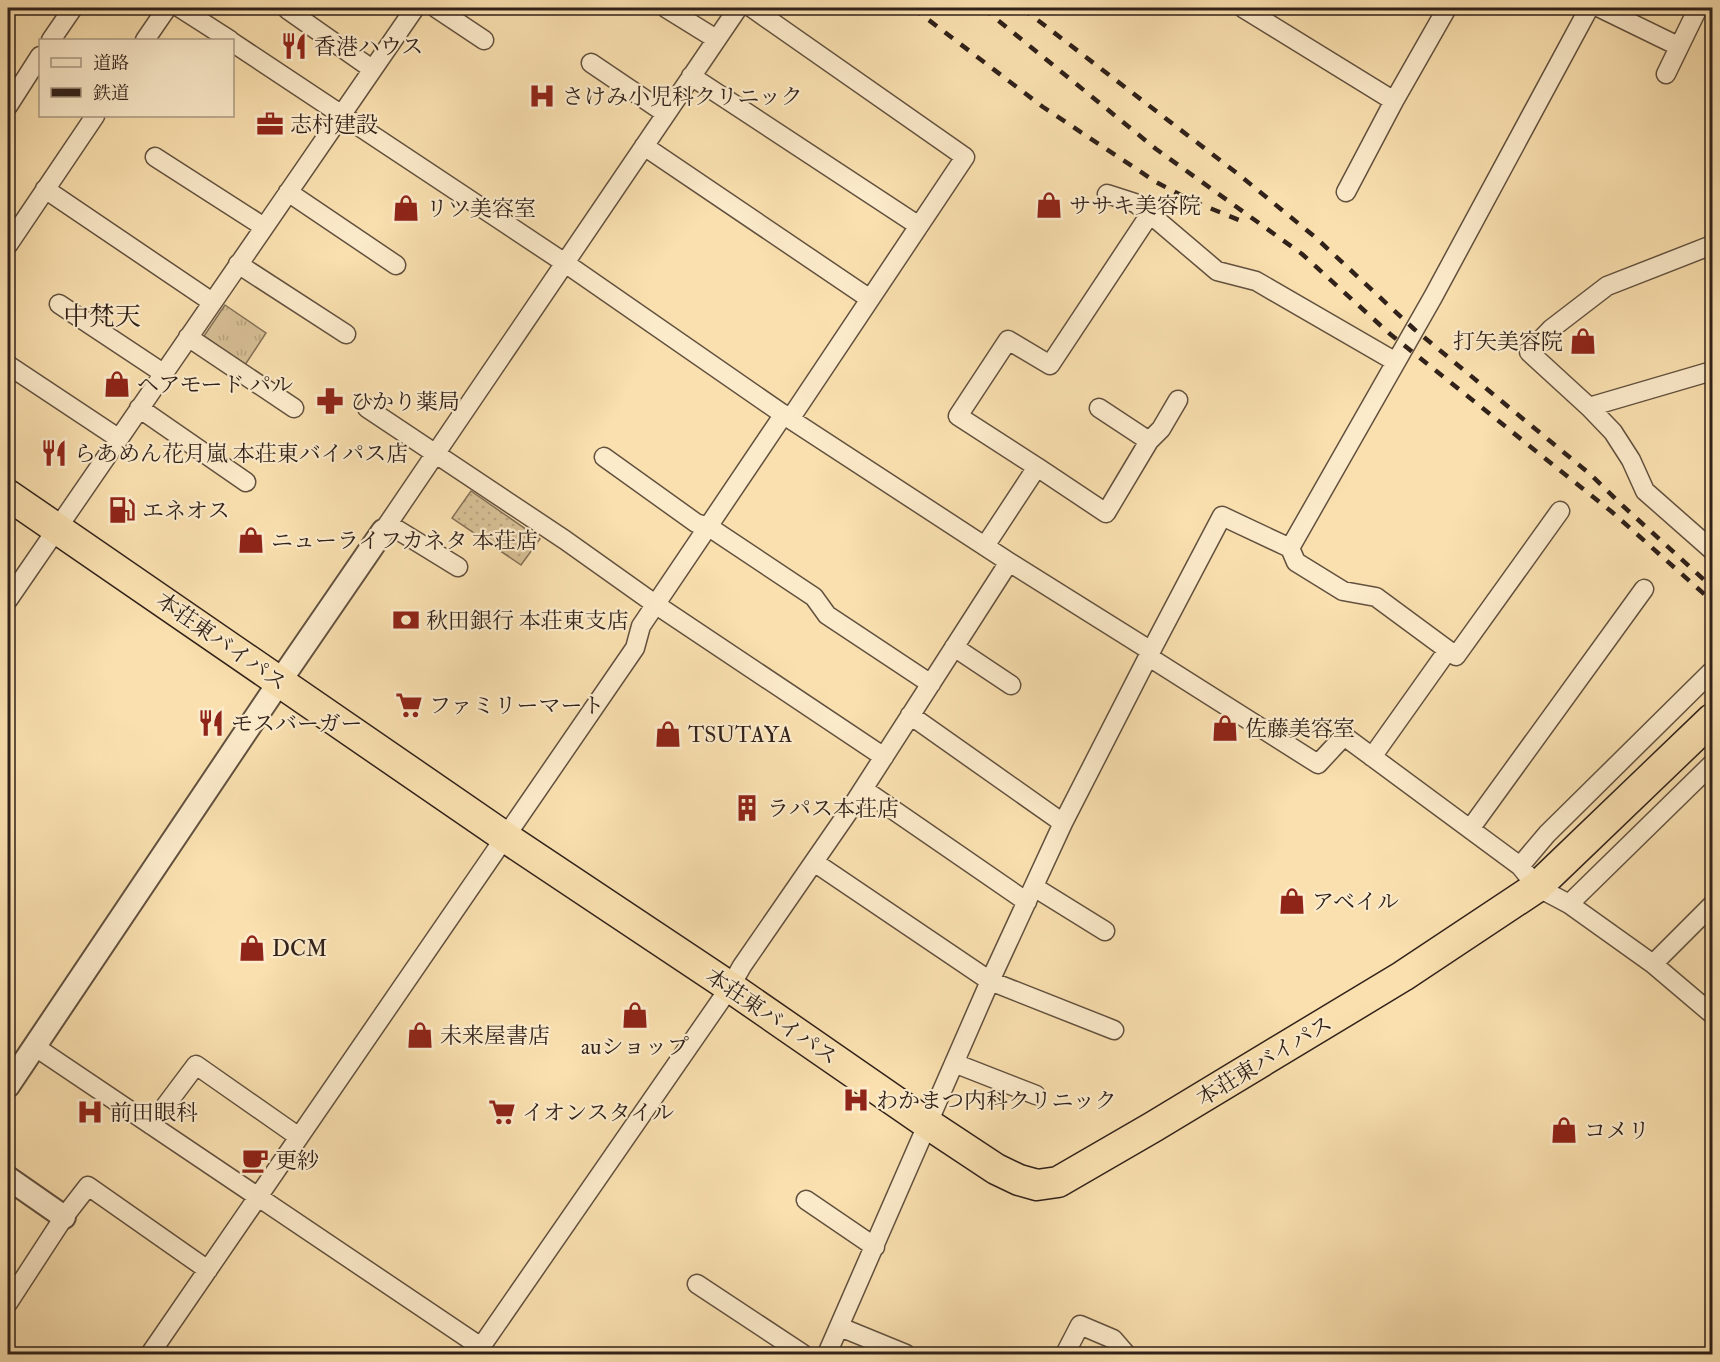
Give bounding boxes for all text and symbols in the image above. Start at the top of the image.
restaurant icon: 香港ハウス [279,31,309,61]
place label: 香港ハウス [314,33,423,61]
legend [39,39,234,117]
text: 道路 [93,52,129,75]
hospital icon: さけみ小児科クリニック [527,81,557,111]
text: 鉄道 [93,82,129,105]
place label: さけみ小児科クリニック [562,83,803,111]
office icon: 志村建設 [255,109,285,139]
place label: 志村建設 [290,111,378,139]
shop icon: ササキ美容院 [1034,190,1064,220]
place label: ササキ美容院 [1069,192,1201,220]
shop icon: リツ美容室 [391,193,421,223]
place label: リツ美容室 [426,195,536,223]
district label: 中梵天 [63,301,141,333]
shop icon: 打矢美容院 [1568,326,1598,356]
place label: 打矢美容院 [1453,328,1563,356]
shop icon: ヘアモード パル [102,369,132,399]
place label: ヘアモード パル [137,371,293,399]
pharmacy icon: ひかり薬局 [315,386,345,416]
place label: ひかり薬局 [350,388,460,416]
restaurant icon: らあめん花月嵐 本荘東バイパス店 [39,438,69,468]
place label: らあめん花月嵐 本荘東バイパス店 [74,440,408,468]
fuel station icon: エネオス [107,495,137,525]
place label: エネオス [142,497,230,525]
shop icon: ニューライフカネタ 本荘店 [236,525,266,555]
place label: ニューライフカネタ 本荘店 [271,527,538,555]
street label: 本荘東バイパス [151,586,292,697]
bank icon: 秋田銀行 本荘東支店 [391,605,421,635]
place label: 秋田銀行 本荘東支店 [426,607,629,635]
supermarket icon: ファミリーマート [394,690,424,720]
place label: ファミリーマート [429,692,605,720]
restaurant icon: モスバーガー [196,708,226,738]
place label: モスバーガー [231,710,363,738]
shop icon: 佐藤美容室 [1210,713,1240,743]
place label: 佐藤美容室 [1245,715,1355,743]
shop icon: TSUTAYA [653,719,683,749]
place label: TSUTAYA [688,721,792,749]
building icon: ラパス本荘店 [732,793,762,823]
place label: ラパス本荘店 [767,795,899,823]
shop icon: アベイル [1277,886,1307,916]
place label: アベイル [1312,888,1399,916]
shop icon: DCM [237,933,267,963]
place label: DCM [272,935,327,963]
street label: 本荘東バイパス [700,962,843,1071]
shop icon: auショップ [620,1000,650,1030]
street label: 本荘東バイパス [1191,1009,1338,1112]
shop icon: 未来屋書店 [405,1020,435,1050]
place label: 未来屋書店 [440,1022,550,1050]
place label: auショップ [581,1033,689,1061]
hospital icon: わかまつ内科クリニック [841,1085,871,1115]
place label: わかまつ内科クリニック [876,1087,1117,1115]
hospital icon: 前田眼科 [75,1097,105,1127]
supermarket icon: イオンスタイル [487,1097,517,1127]
place label: 前田眼科 [110,1099,198,1127]
place label: イオンスタイル [522,1099,674,1127]
shop icon: コメリ [1549,1115,1579,1145]
place label: コメリ [1584,1117,1650,1145]
cafe icon: 更紗 [240,1145,270,1175]
place label: 更紗 [275,1147,319,1175]

